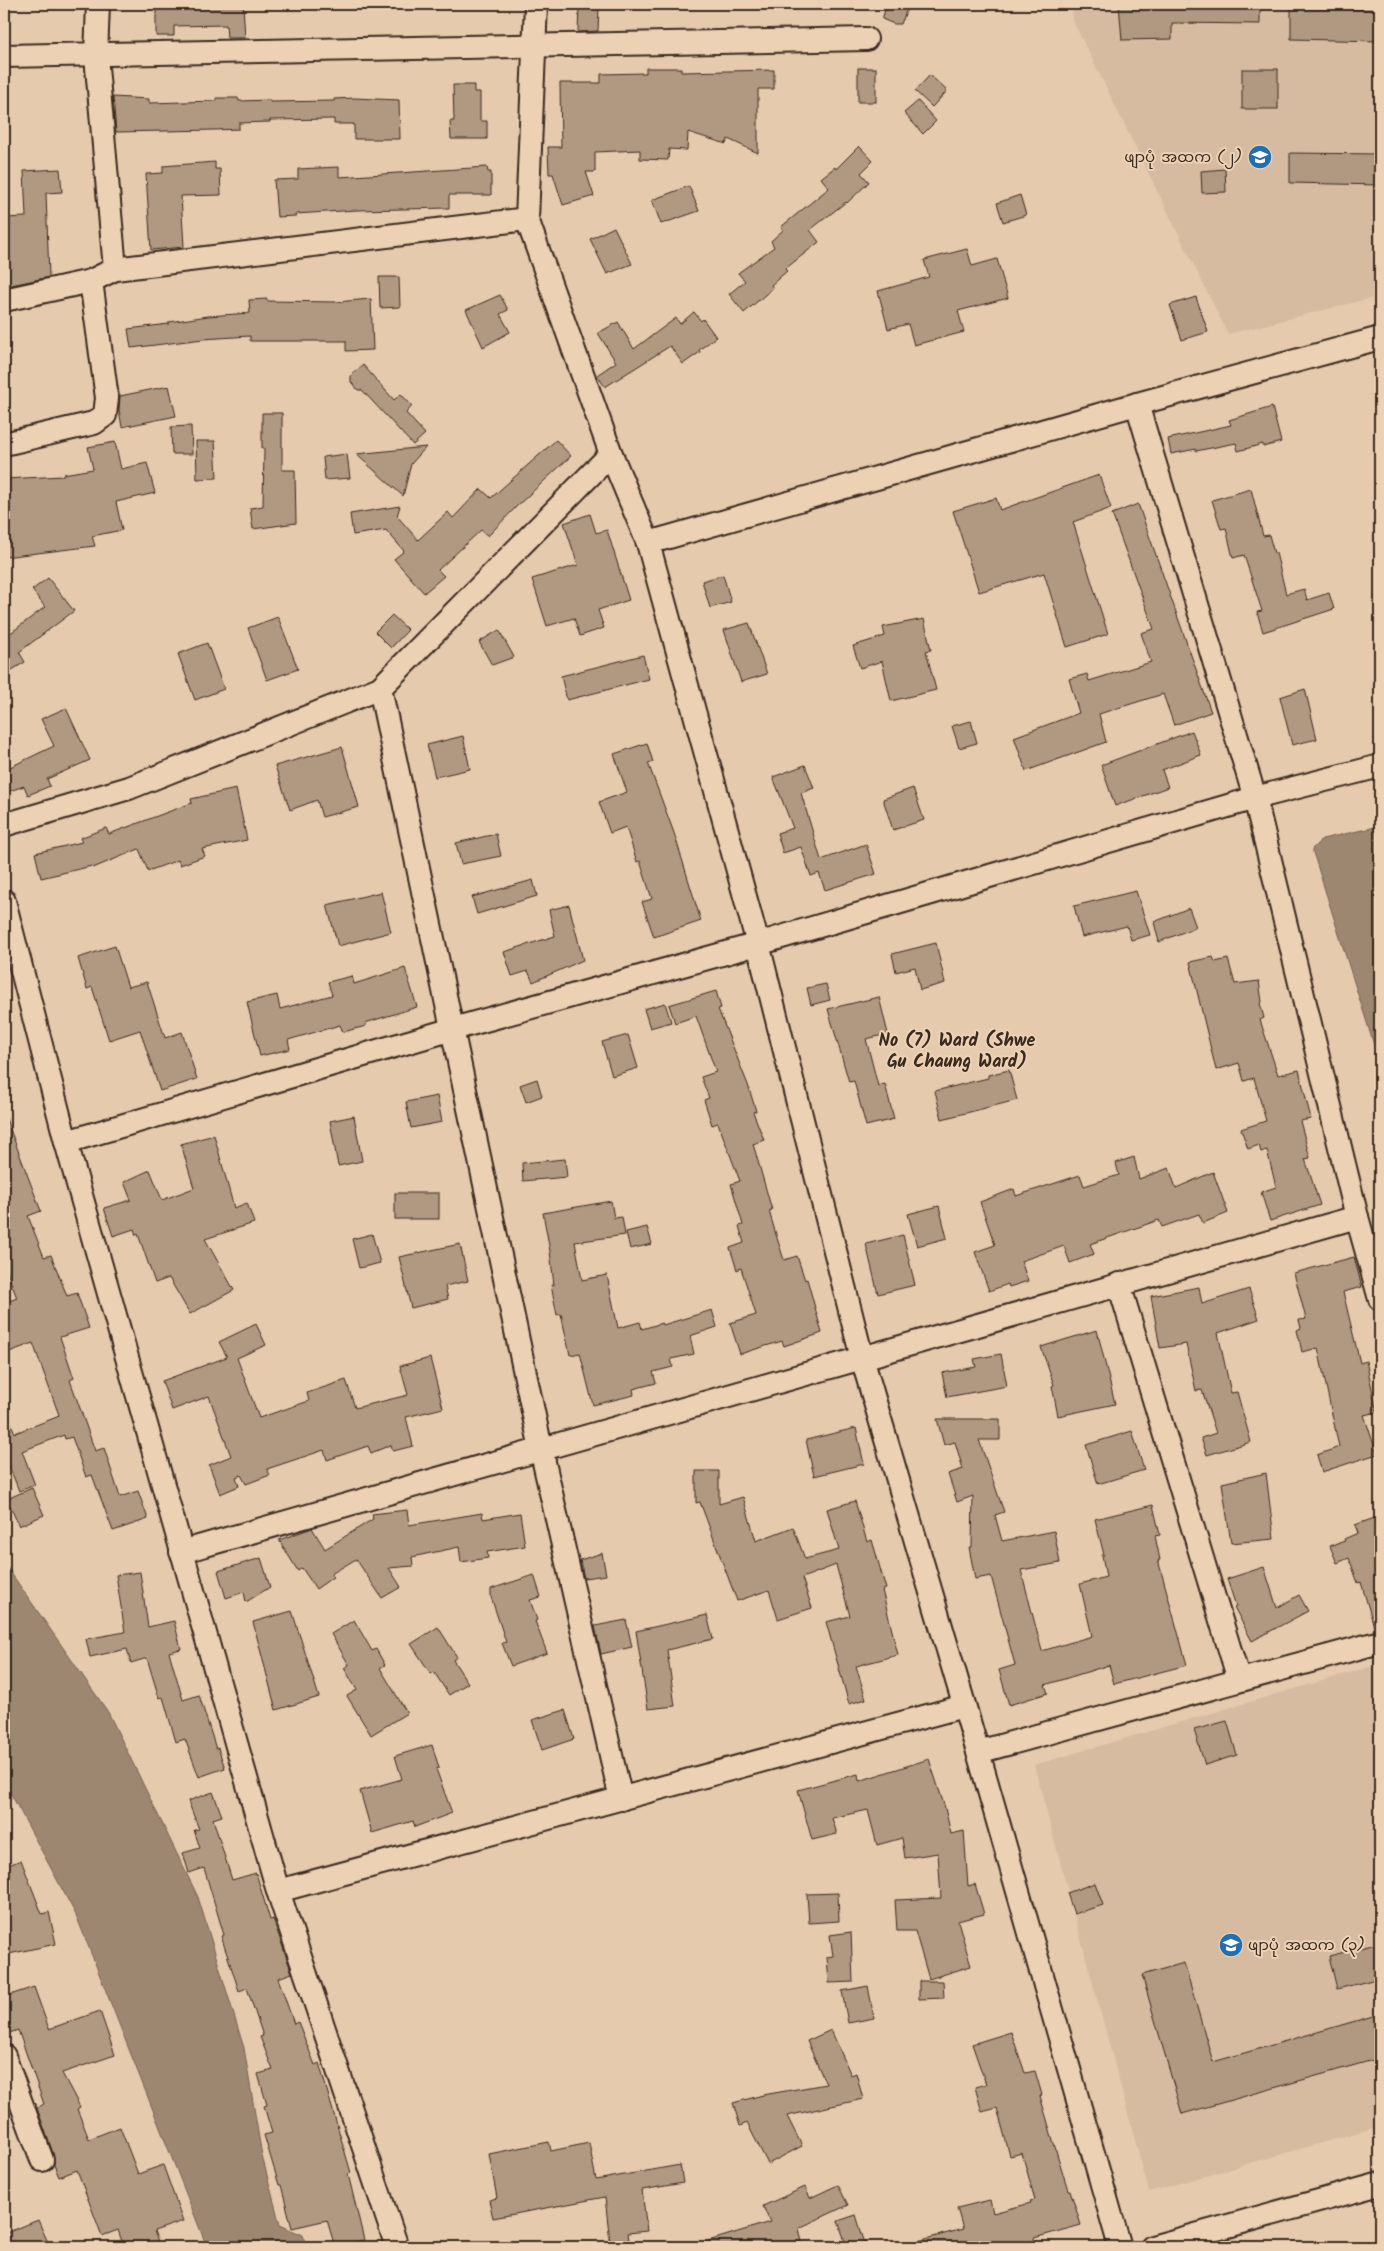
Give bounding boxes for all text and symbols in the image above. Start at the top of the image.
school or university icon: ဖျာပုံ အထက (၂) [1247,144,1273,170]
place label: ဖျာပုံ အထက (၂) [1124,146,1242,170]
district label: No (7) Ward (Shwe Gu Chaung Ward) [879,1027,1036,1077]
school or university icon: ဖျာပုံ အထက (၃) [1218,1932,1244,1958]
place label: ဖျာပုံ အထက (၃) [1248,1934,1365,1958]

